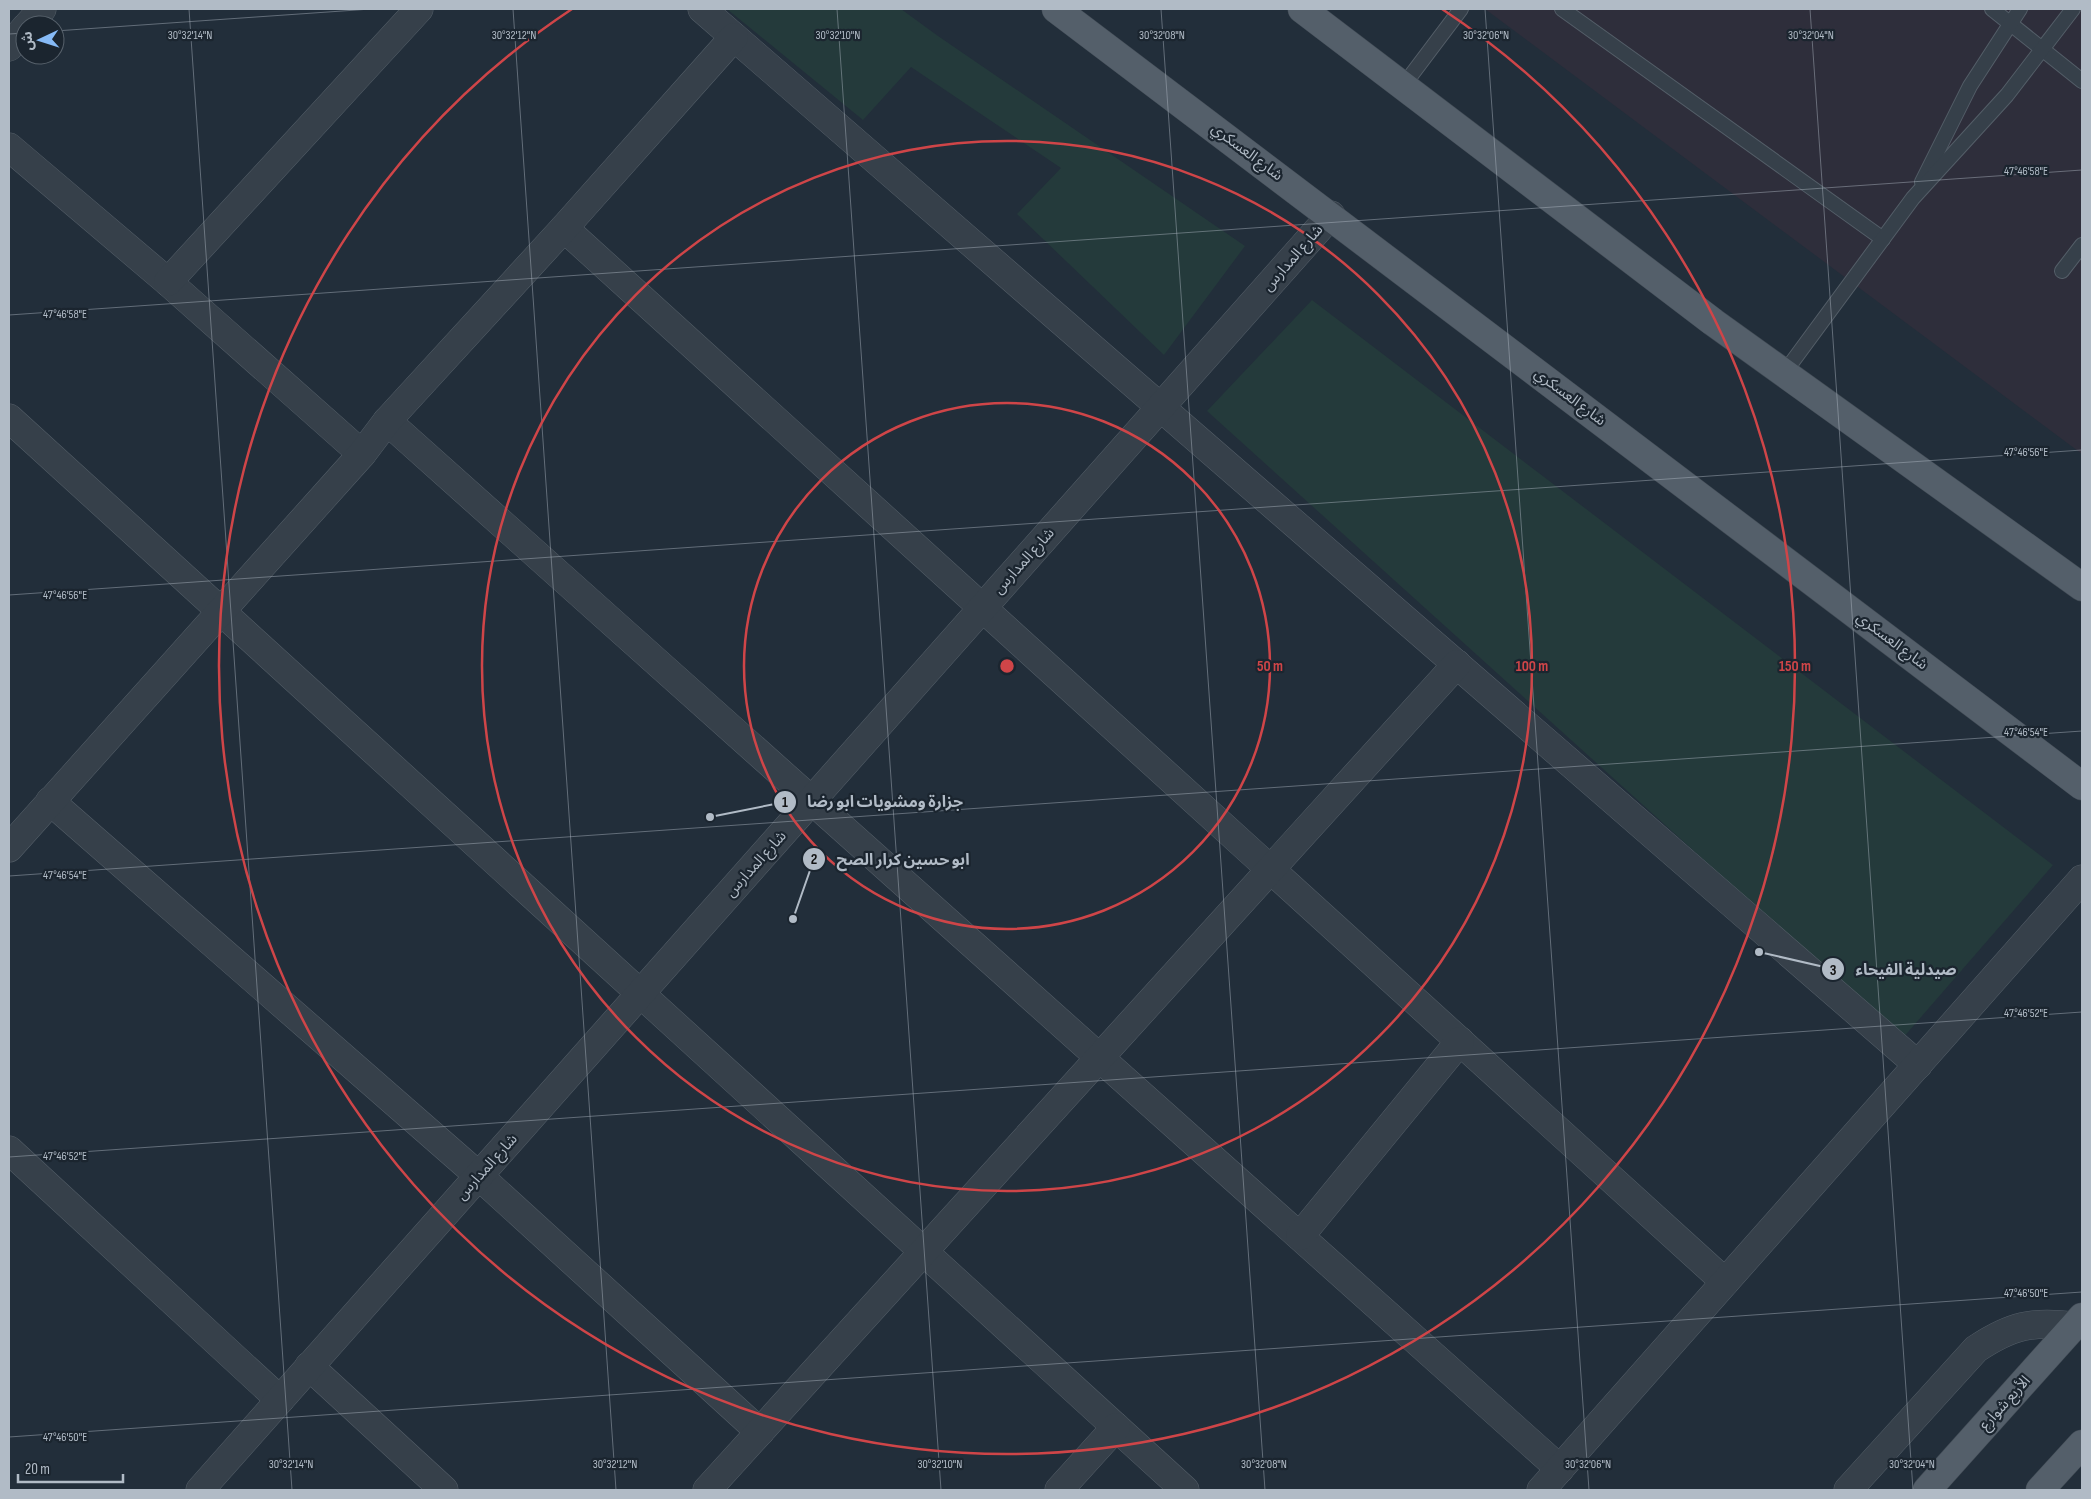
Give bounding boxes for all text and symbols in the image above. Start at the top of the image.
north arrow [15,15,65,65]
text: 30°32'14"N [168,28,212,43]
text: 30°32'12"N [492,28,536,43]
text: 30°32'10"N [815,28,861,43]
text: 30°32'08"N [1139,28,1185,43]
text: 30°32'06"N [1463,28,1509,43]
text: 30°32'04"N [1788,28,1834,43]
text: ش [18,31,37,51]
street label: شارع العسكري [1206,119,1287,187]
text: 47°46'58"E [2004,164,2048,179]
street label: شارع المدارس [1259,220,1329,297]
text: 47°46'58"E [43,307,87,322]
street label: شارع العسكري [1529,364,1610,432]
text: 47°46'56"E [2004,445,2048,460]
street label: شارع المدارس [989,524,1060,599]
text: 47°46'56"E [43,588,87,603]
street label: شارع العسكري [1851,608,1932,676]
centre of rings [998,657,1016,675]
text: 50 m [1257,657,1283,676]
text: 100 m [1516,657,1548,676]
text: 150 m [1779,657,1811,676]
text: 47°46'54"E [2004,725,2048,740]
callout: جزارة ومشويات ابو رضا [772,786,973,817]
text: 1 [782,793,788,812]
text: جزارة ومشويات ابو رضا [807,793,963,812]
street label: شارع المدارس [721,827,792,902]
callout: ابو حسين كرار الصح [801,844,979,875]
text: 2 [811,850,817,869]
text: ابو حسين كرار الصح [836,851,970,872]
text: 47°46'54"E [43,868,87,883]
callout: صيدلية الفيحاء [1820,954,1966,985]
text: 3 [1830,961,1837,980]
text: صيدلية الفيحاء [1855,961,1957,980]
text: 47°46'52"E [2004,1006,2048,1021]
street label: شارع المدارس [452,1130,523,1205]
text: 47°46'52"E [43,1149,87,1164]
text: 47°46'50"E [2004,1286,2048,1301]
street label: الأربع شوارع [1975,1372,2036,1436]
text: 47°46'50"E [43,1430,87,1445]
scale bar [18,1452,122,1484]
text: 30°32'14"N [269,1457,313,1472]
text: 30°32'12"N [593,1457,637,1472]
text: 30°32'10"N [917,1457,963,1472]
text: 30°32'08"N [1241,1457,1287,1472]
text: 30°32'06"N [1565,1457,1611,1472]
text: 30°32'04"N [1889,1457,1935,1472]
text: 20 m [25,1460,50,1479]

